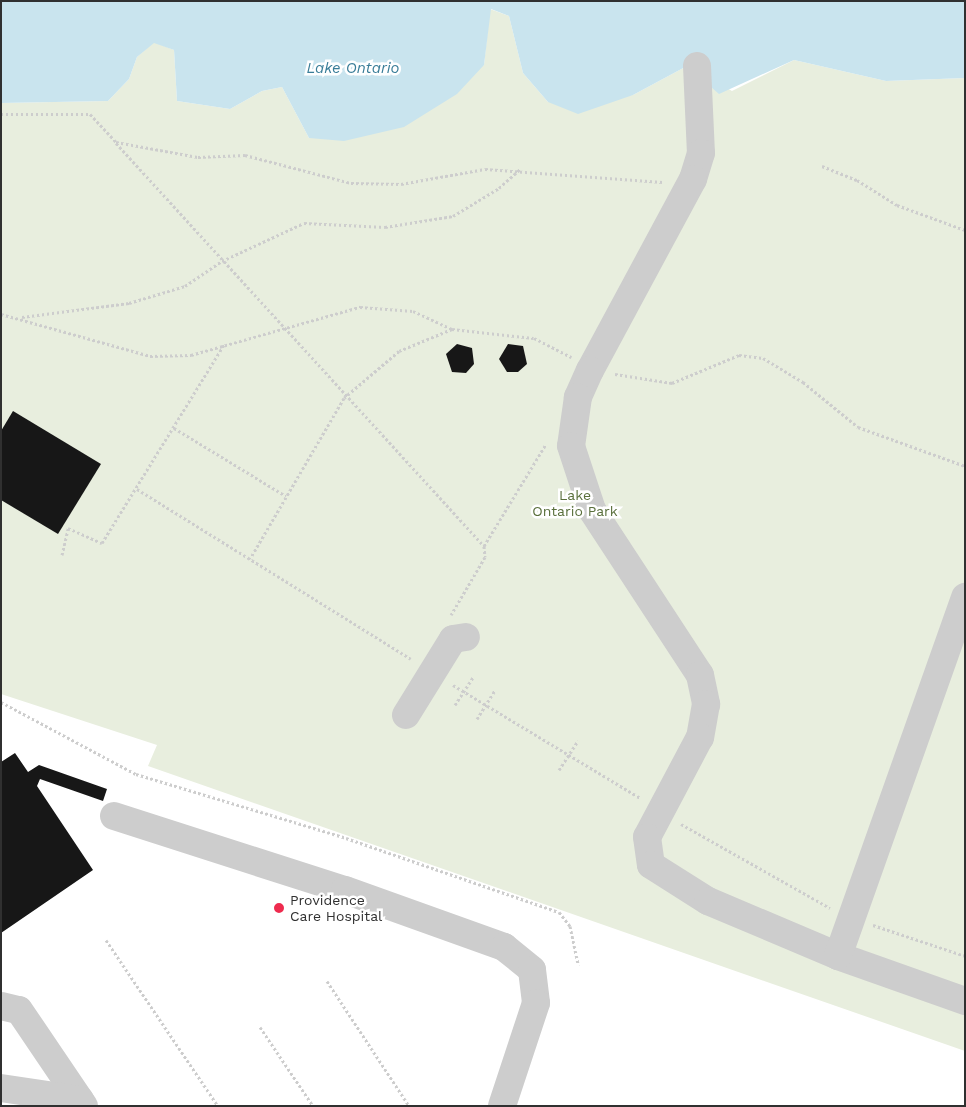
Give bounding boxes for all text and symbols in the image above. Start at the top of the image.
water label: Lake Ontario [306,60,400,78]
park label: Lake Ontario Park [532,487,618,520]
place label: Providence Care Hospital [290,892,382,924]
marker: Providence Care Hospital [272,901,286,915]

